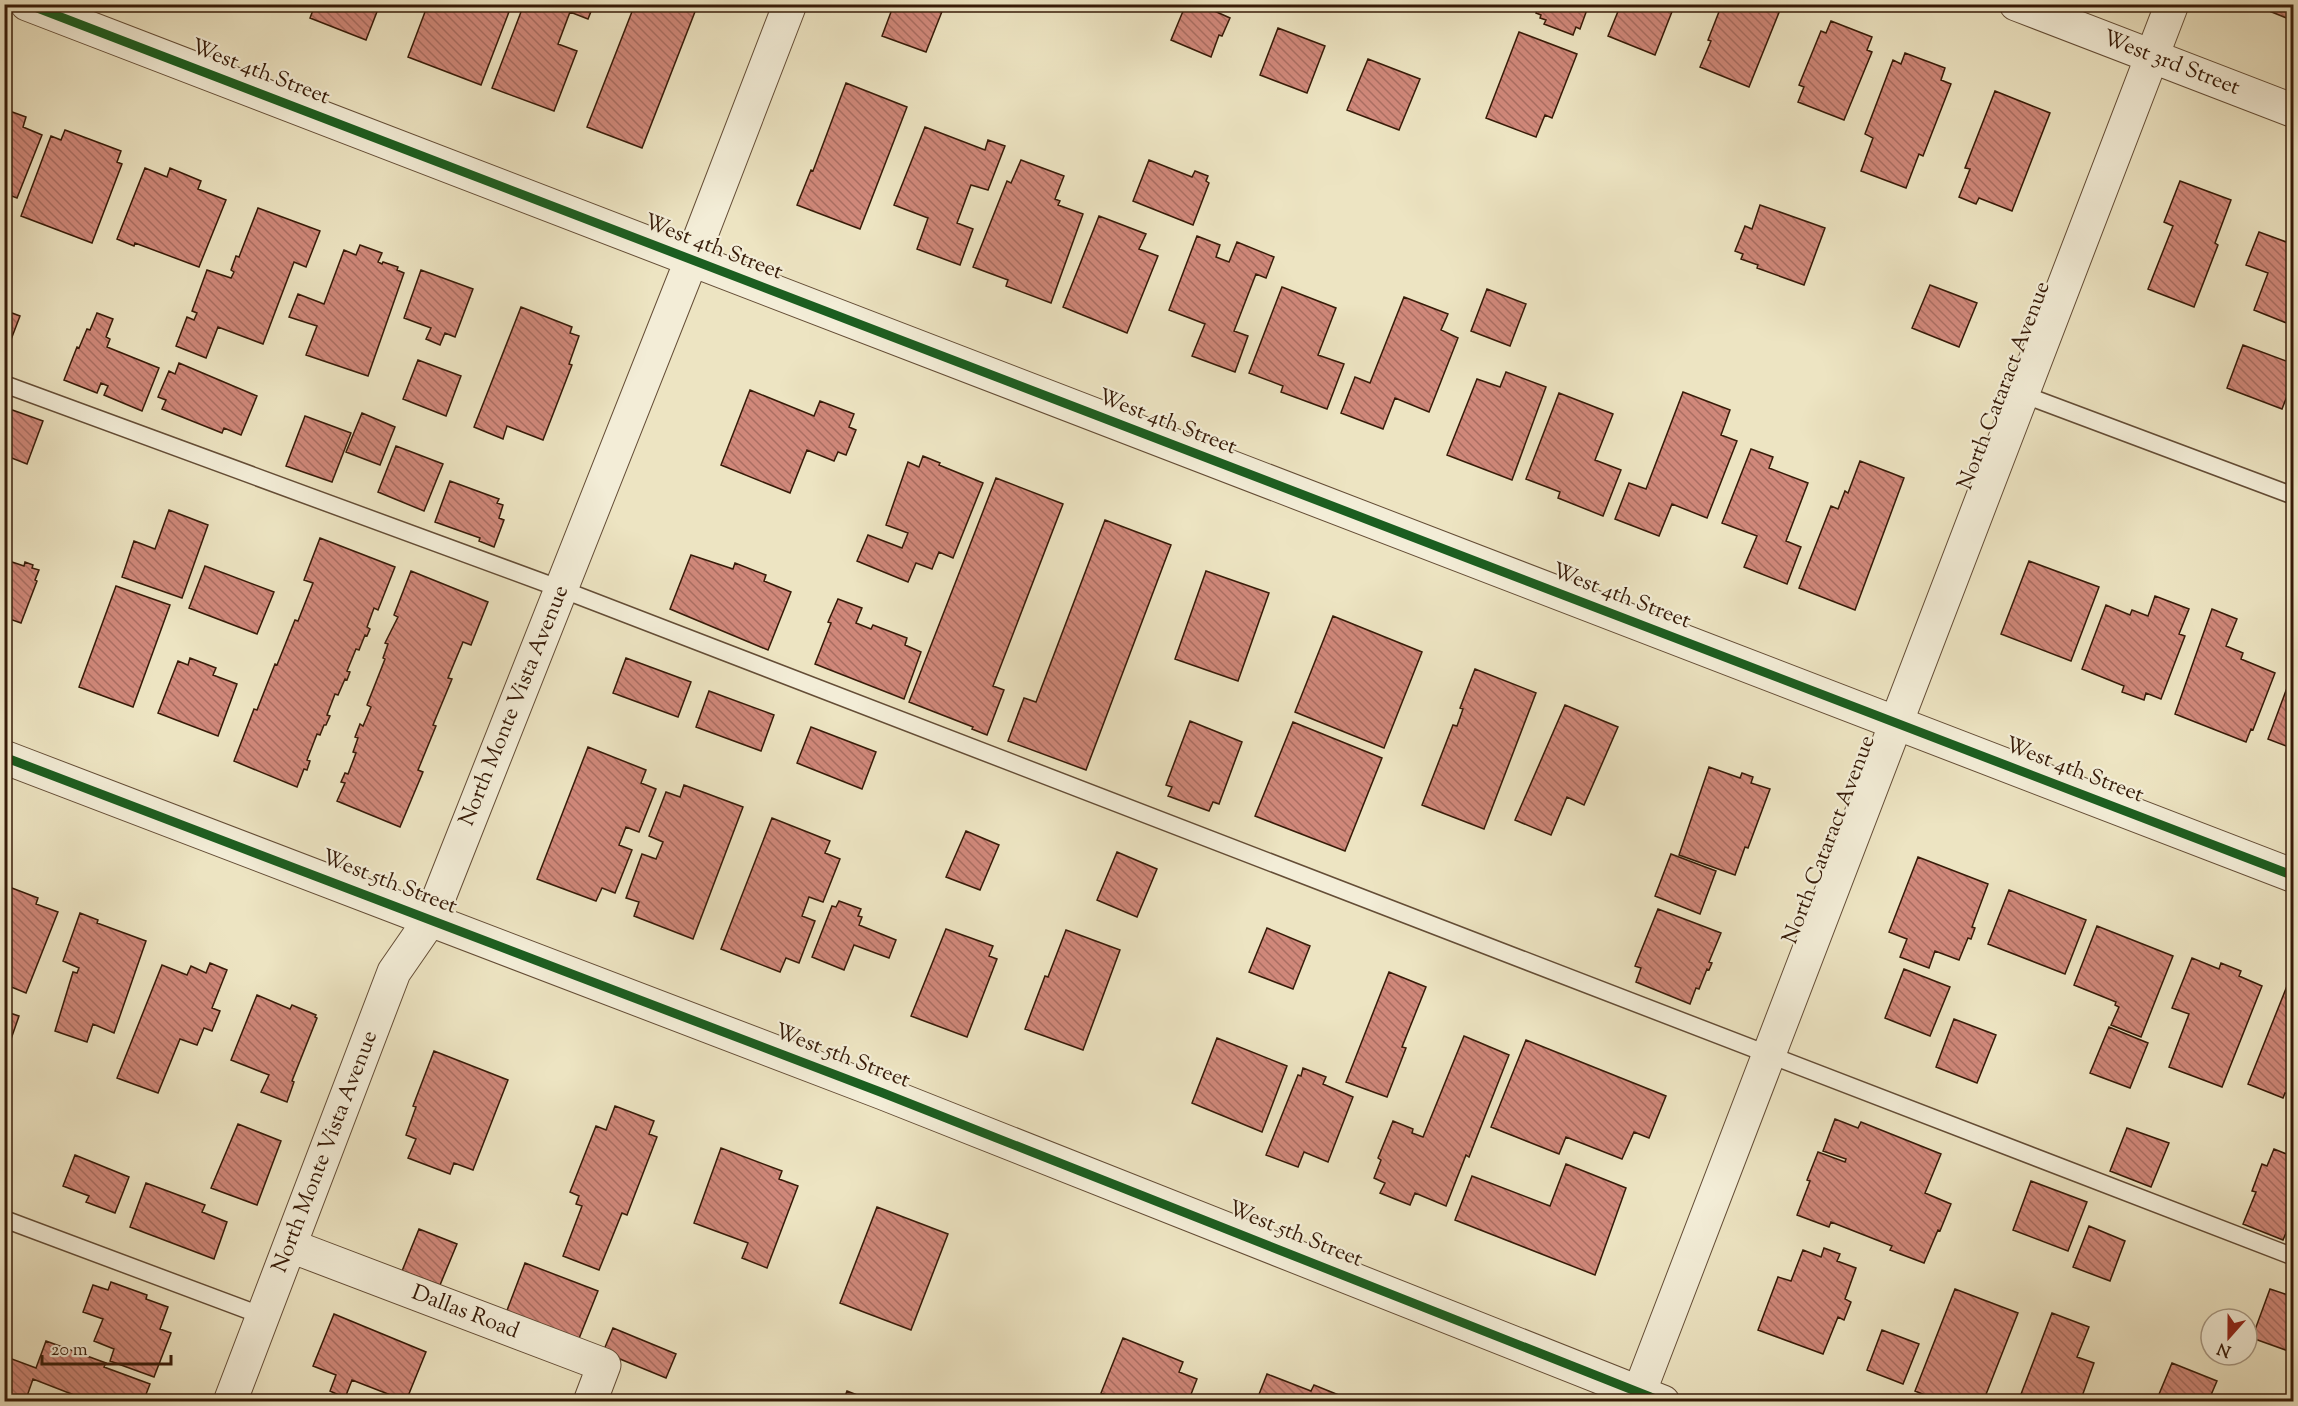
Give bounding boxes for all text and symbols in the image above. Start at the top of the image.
street label: West 3rd Street [2098,23,2245,105]
street label: West 4th Street [186,32,334,114]
street label: West 4th Street [639,207,787,289]
street label: North Cataract Avenue [1950,277,2060,495]
street label: West 4th Street [1093,382,1241,464]
street label: West 4th Street [1547,556,1695,638]
street label: North Monte Vista Avenue [452,581,578,831]
street label: West 4th Street [2000,730,2148,812]
street label: North Cataract Avenue [1775,731,1885,949]
street label: West 5th Street [317,842,462,924]
street label: West 5th Street [770,1016,915,1098]
street label: North Monte Vista Avenue [265,1026,387,1278]
street label: West 5th Street [1223,1193,1368,1277]
street label: Dallas Road [407,1278,523,1348]
north arrow [2199,1307,2259,1367]
scale bar [42,1328,171,1366]
text: N [2214,1336,2235,1362]
text: 20 m [51,1338,88,1364]

